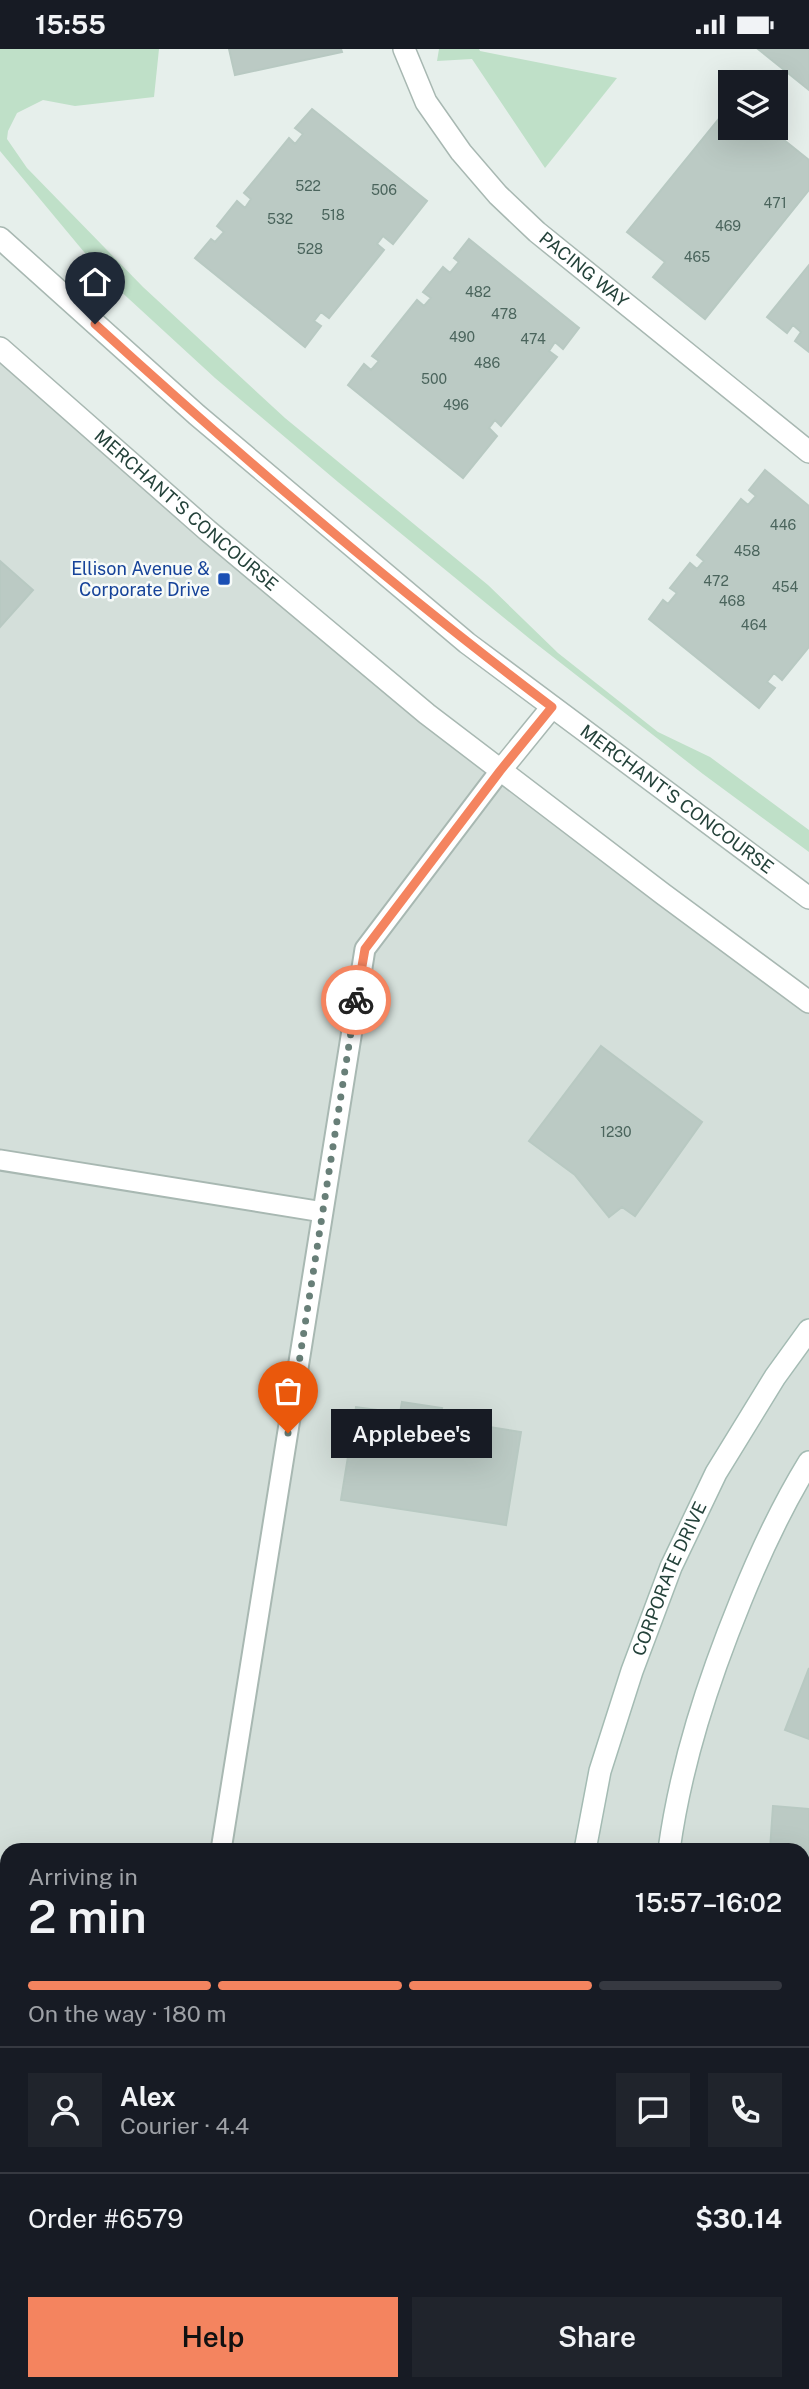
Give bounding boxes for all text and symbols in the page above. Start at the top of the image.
text: 15:55 [35,9,106,40]
map controls [718,70,788,140]
button: layers [718,70,788,140]
house number: 522 [295,178,321,194]
house number: 506 [371,182,397,198]
house number: 471 [763,195,787,211]
house number: 518 [321,207,345,223]
house number: 532 [267,211,293,227]
house number: 469 [715,218,741,234]
street label: PACING WAY [535,227,633,312]
house number: 528 [297,241,323,257]
house number: 465 [684,249,710,265]
pin [65,252,125,324]
icon: home [76,263,114,301]
house number: 482 [465,284,491,300]
house number: 478 [491,306,517,322]
house number: 490 [449,329,475,345]
house number: 474 [520,331,546,347]
house number: 486 [474,355,501,371]
house number: 500 [421,371,447,387]
house number: 496 [443,397,469,413]
street label: MERCHANT'S CONCOURSE [90,425,282,595]
house number: 446 [770,517,796,533]
house number: 458 [734,543,760,559]
place label: Ellison Avenue & Corporate Drive [71,558,210,600]
marker: Ellison Avenue & Corporate Drive [216,571,232,587]
house number: 472 [703,573,729,589]
house number: 454 [772,579,798,595]
house number: 468 [719,593,745,609]
house number: 464 [741,617,767,633]
street label: MERCHANT'S CONCOURSE [576,720,778,878]
courier [321,965,391,1035]
icon: bike [337,981,375,1019]
house number: 1230 [600,1124,632,1140]
pin [258,1361,318,1433]
icon: bag [269,1372,307,1410]
callout: Applebee's [330,1409,491,1457]
text: Applebee's [352,1420,471,1447]
street label: CORPORATE DRIVE [628,1498,711,1659]
text: Arriving in [28,1863,138,1890]
text: 15:57–16:02 [635,1887,782,1918]
text: 2 min [28,1889,147,1943]
text: On the way · 180 m [28,2000,226,2027]
button: person [28,2073,102,2147]
button: chat [616,2073,690,2147]
button: phone [708,2073,782,2147]
text: Alex [120,2081,176,2112]
text: Courier · 4.4 [120,2112,249,2139]
text: Order #6579 [28,2203,183,2234]
text: $30.14 [695,2203,782,2234]
button: Help [28,2297,398,2377]
button: Share [412,2297,782,2377]

